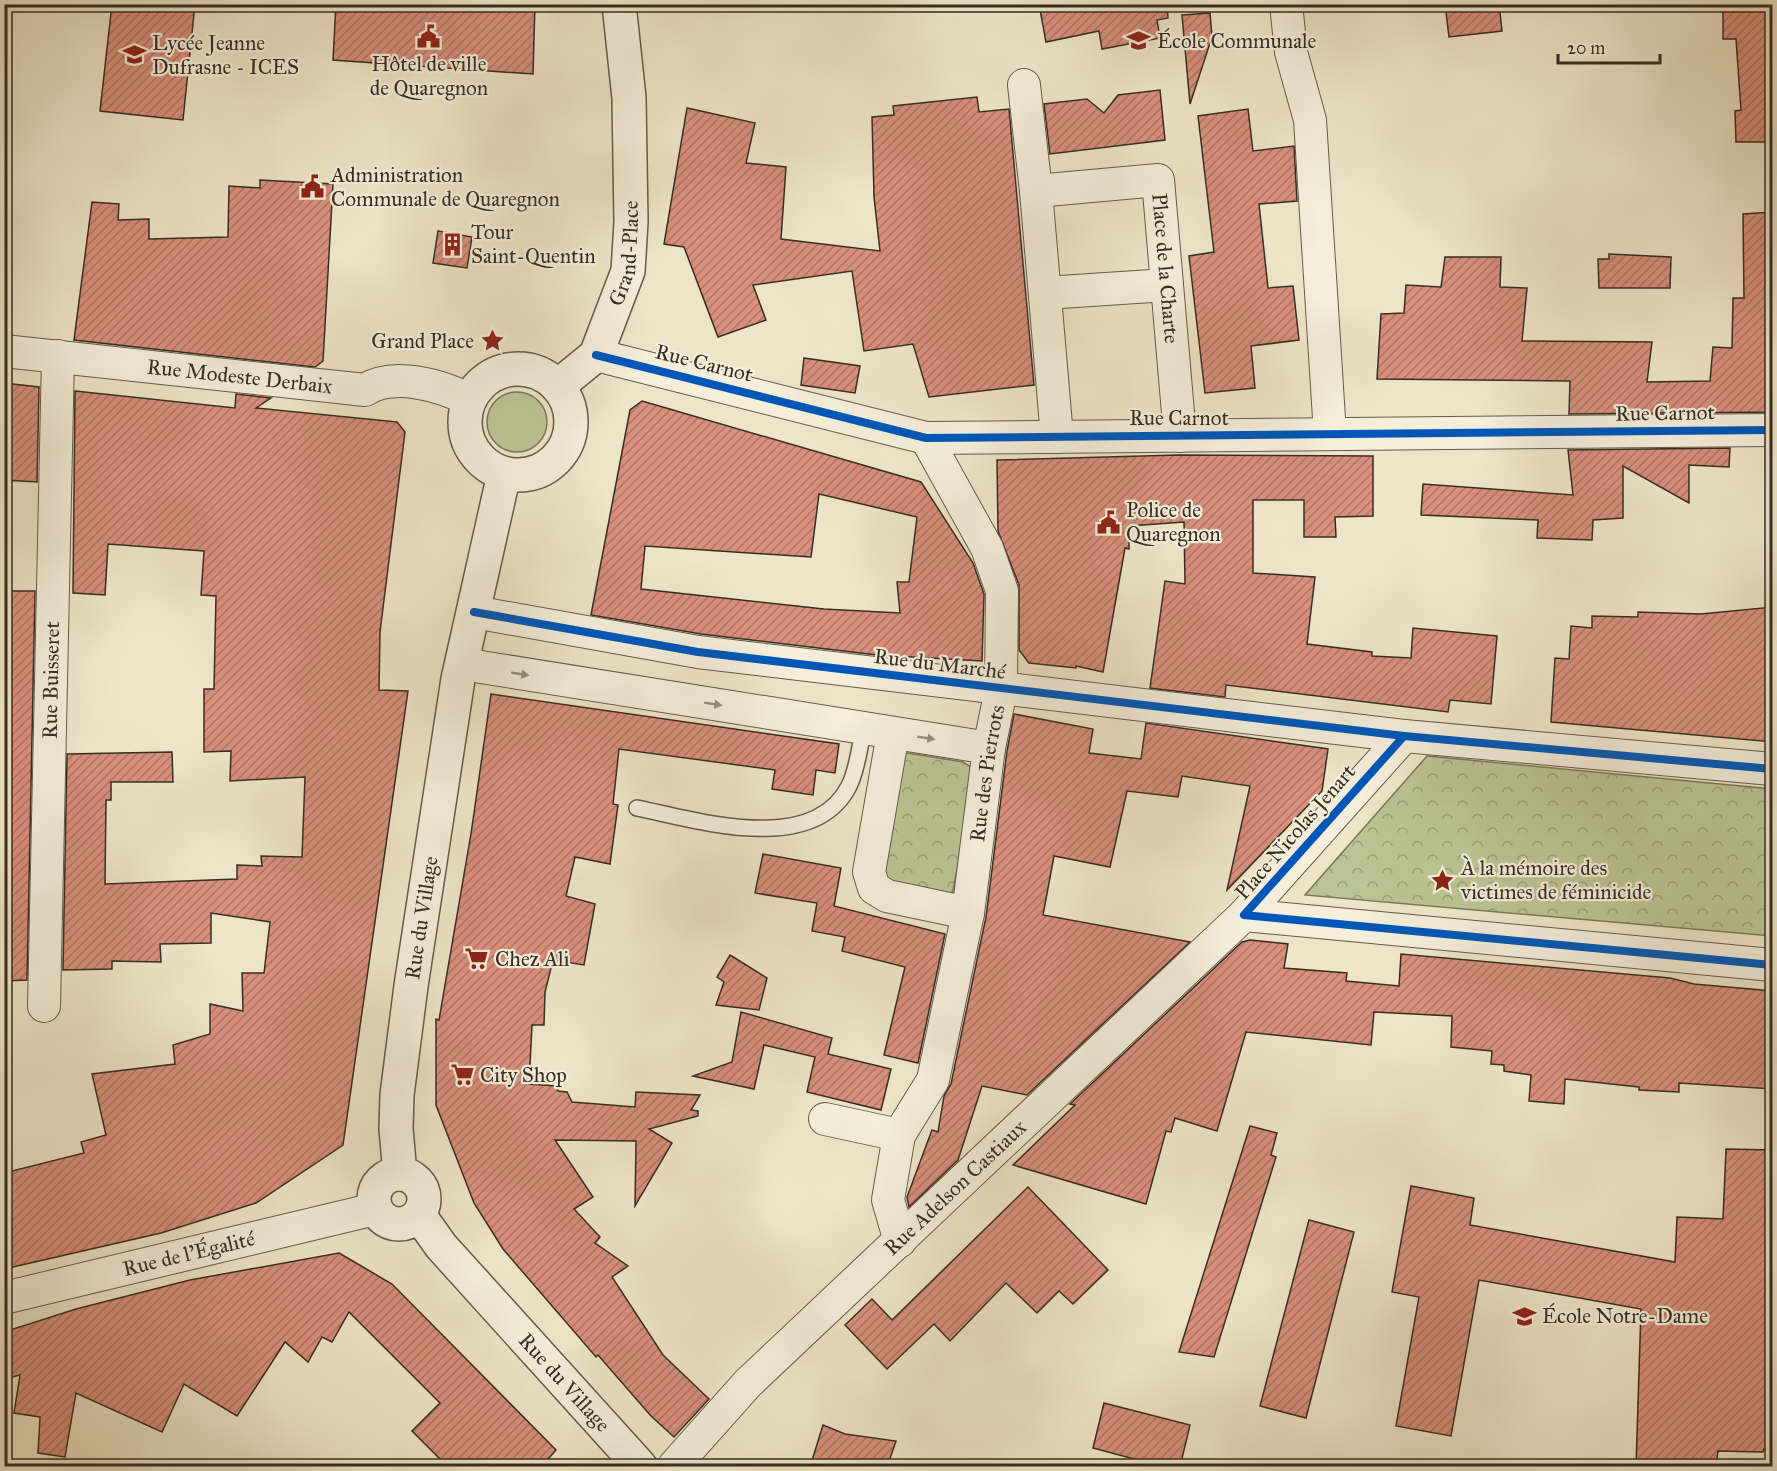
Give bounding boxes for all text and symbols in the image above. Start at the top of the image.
public building icon: Hôtel de ville de Quaregnon [416,23,442,49]
place label: École Communale [1157,27,1317,54]
scale bar [1558,27,1660,65]
school or university icon: École Communale [1126,28,1152,54]
place label: Lycée Jeanne Dufrasne - ICES [152,30,299,80]
text: 20 m [1567,37,1605,59]
school or university icon: Lycée Jeanne Dufrasne - ICES [121,42,147,68]
place label: Hôtel de ville de Quaregnon [370,51,488,101]
place label: Administration Communale de Quaregnon [330,162,560,212]
public building icon: Administration Communale de Quaregnon [300,174,326,200]
street label: Place de la Charte [1146,192,1185,345]
street label: Grand-Place [603,200,644,310]
place label: Tour Saint-Quentin [471,219,596,269]
building icon: Tour Saint-Quentin [440,231,466,257]
place label: Grand Place [371,328,474,354]
place icon: Grand Place [479,328,505,354]
street label: Rue Carnot [653,338,756,388]
street label: Rue Modeste Derbaix [146,354,334,399]
street label: Rue Carnot [1615,399,1716,427]
street label: Rue Carnot [1129,405,1229,431]
place label: Police de Quaregnon [1126,497,1221,547]
public building icon: Police de Quaregnon [1095,509,1121,535]
street label: Rue Buisseret [37,620,65,739]
street label: Rue du Marché [873,643,1008,685]
one-way arrow [511,669,530,678]
one-way arrow [703,700,722,709]
street label: Rue des Pierrots [964,702,1011,843]
one-way arrow [917,733,936,742]
street label: Place Nicolas Jenart [1229,759,1361,905]
street label: Rue du Village [399,854,444,981]
place label: À la mémoire des victimes de féminicide [1460,855,1651,905]
place icon: À la mémoire des victimes de féminicide [1430,867,1456,893]
supermarket icon: Chez Ali [464,946,490,972]
place label: Chez Ali [495,946,570,972]
supermarket icon: City Shop [449,1062,475,1088]
place label: City Shop [480,1062,567,1088]
street label: Rue Adelson Castiaux [879,1114,1032,1261]
street label: Rue de l'Égalité [120,1225,258,1282]
place label: École Notre-Dame [1542,1302,1708,1329]
school or university icon: École Notre-Dame [1511,1303,1537,1329]
street label: Rue du Village [513,1328,616,1438]

